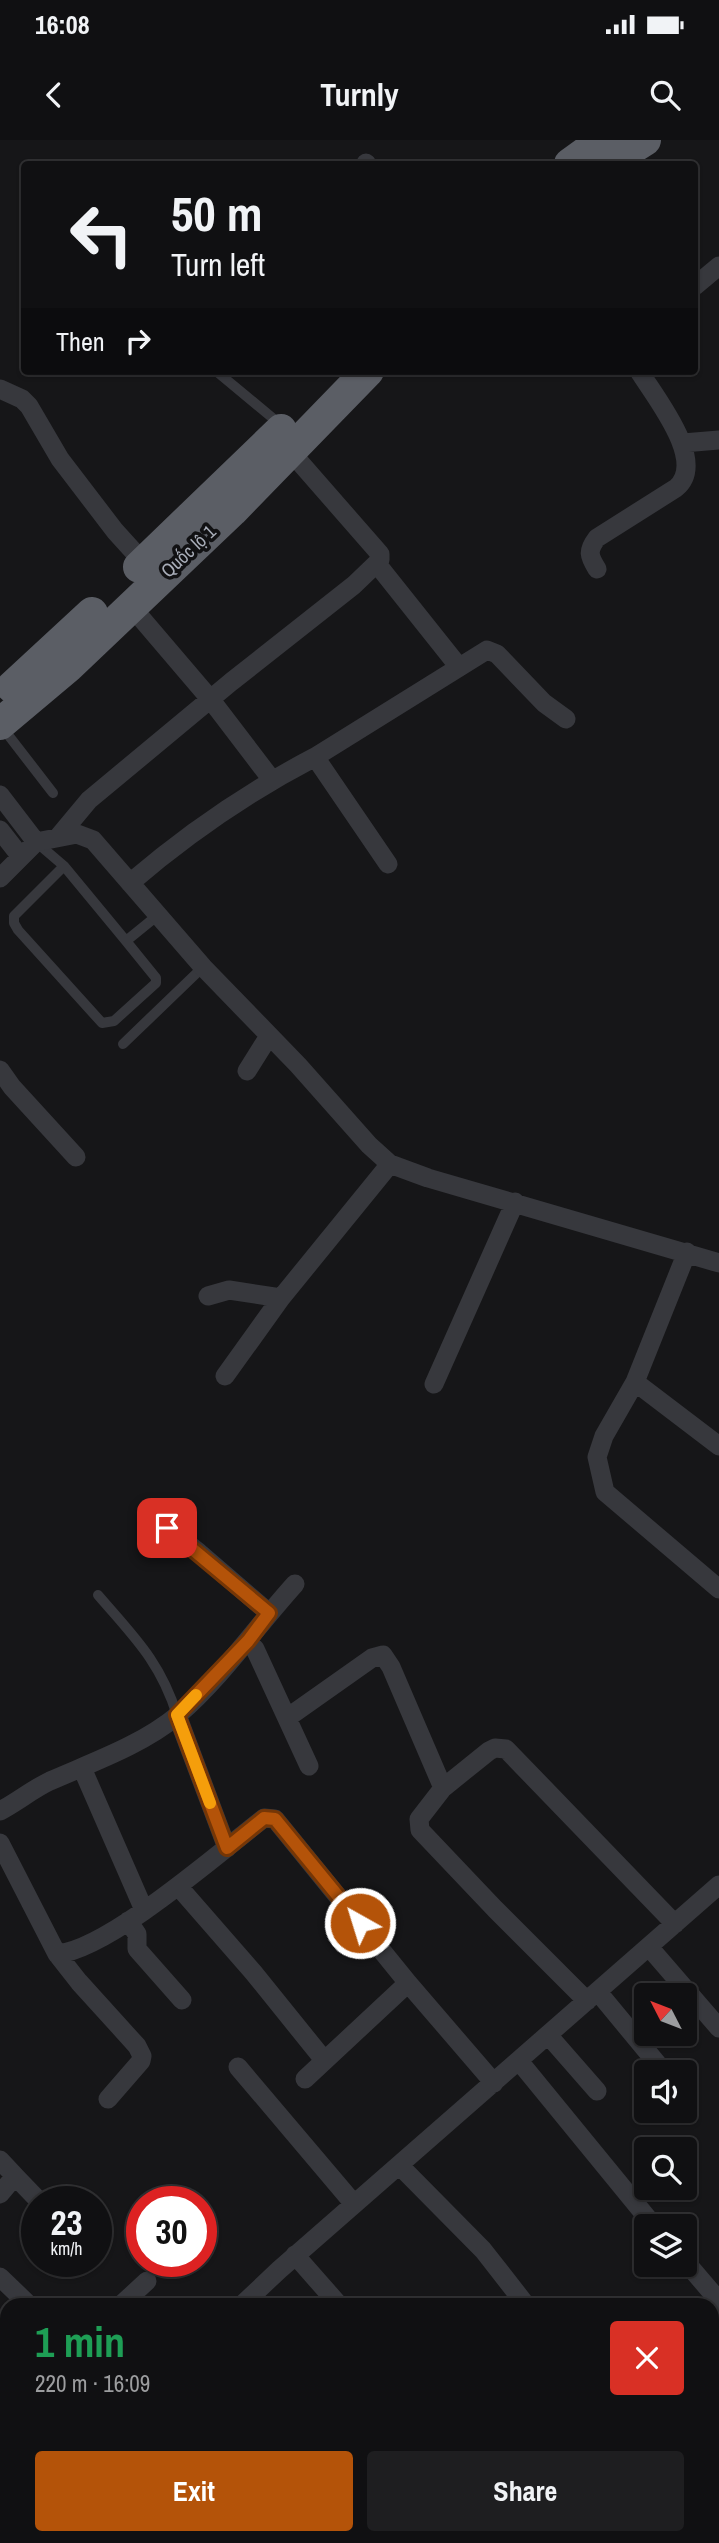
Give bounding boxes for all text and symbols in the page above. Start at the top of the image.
text: 16:08 [35,7,90,42]
text: Turnly [320,73,399,116]
icon: back [35,76,73,114]
icon: search [646,76,684,114]
text: 50 m [171,180,263,246]
icon: left [56,189,147,280]
text: Turn left [171,243,265,286]
icon: right [119,322,157,360]
text: Then [56,324,105,359]
street label: Quốc lộ 1 [155,519,221,583]
pin [137,1498,197,1558]
icon: arrive [148,1509,186,1547]
position arrow [323,1886,397,1960]
north arrow [634,1983,696,2046]
map controls [634,1983,697,2277]
button: sound [634,2060,697,2123]
button: search [634,2137,697,2200]
speed limit sign: 30 [126,2186,217,2277]
text: 23 [51,2199,82,2246]
button: layers [634,2214,697,2277]
text: km/h [51,2236,83,2261]
text: 1 min [35,2314,125,2370]
button: close [610,2321,684,2395]
text: 220 m · 16:09 [35,2368,150,2399]
button: Exit [35,2451,353,2531]
button: Share [367,2451,684,2531]

